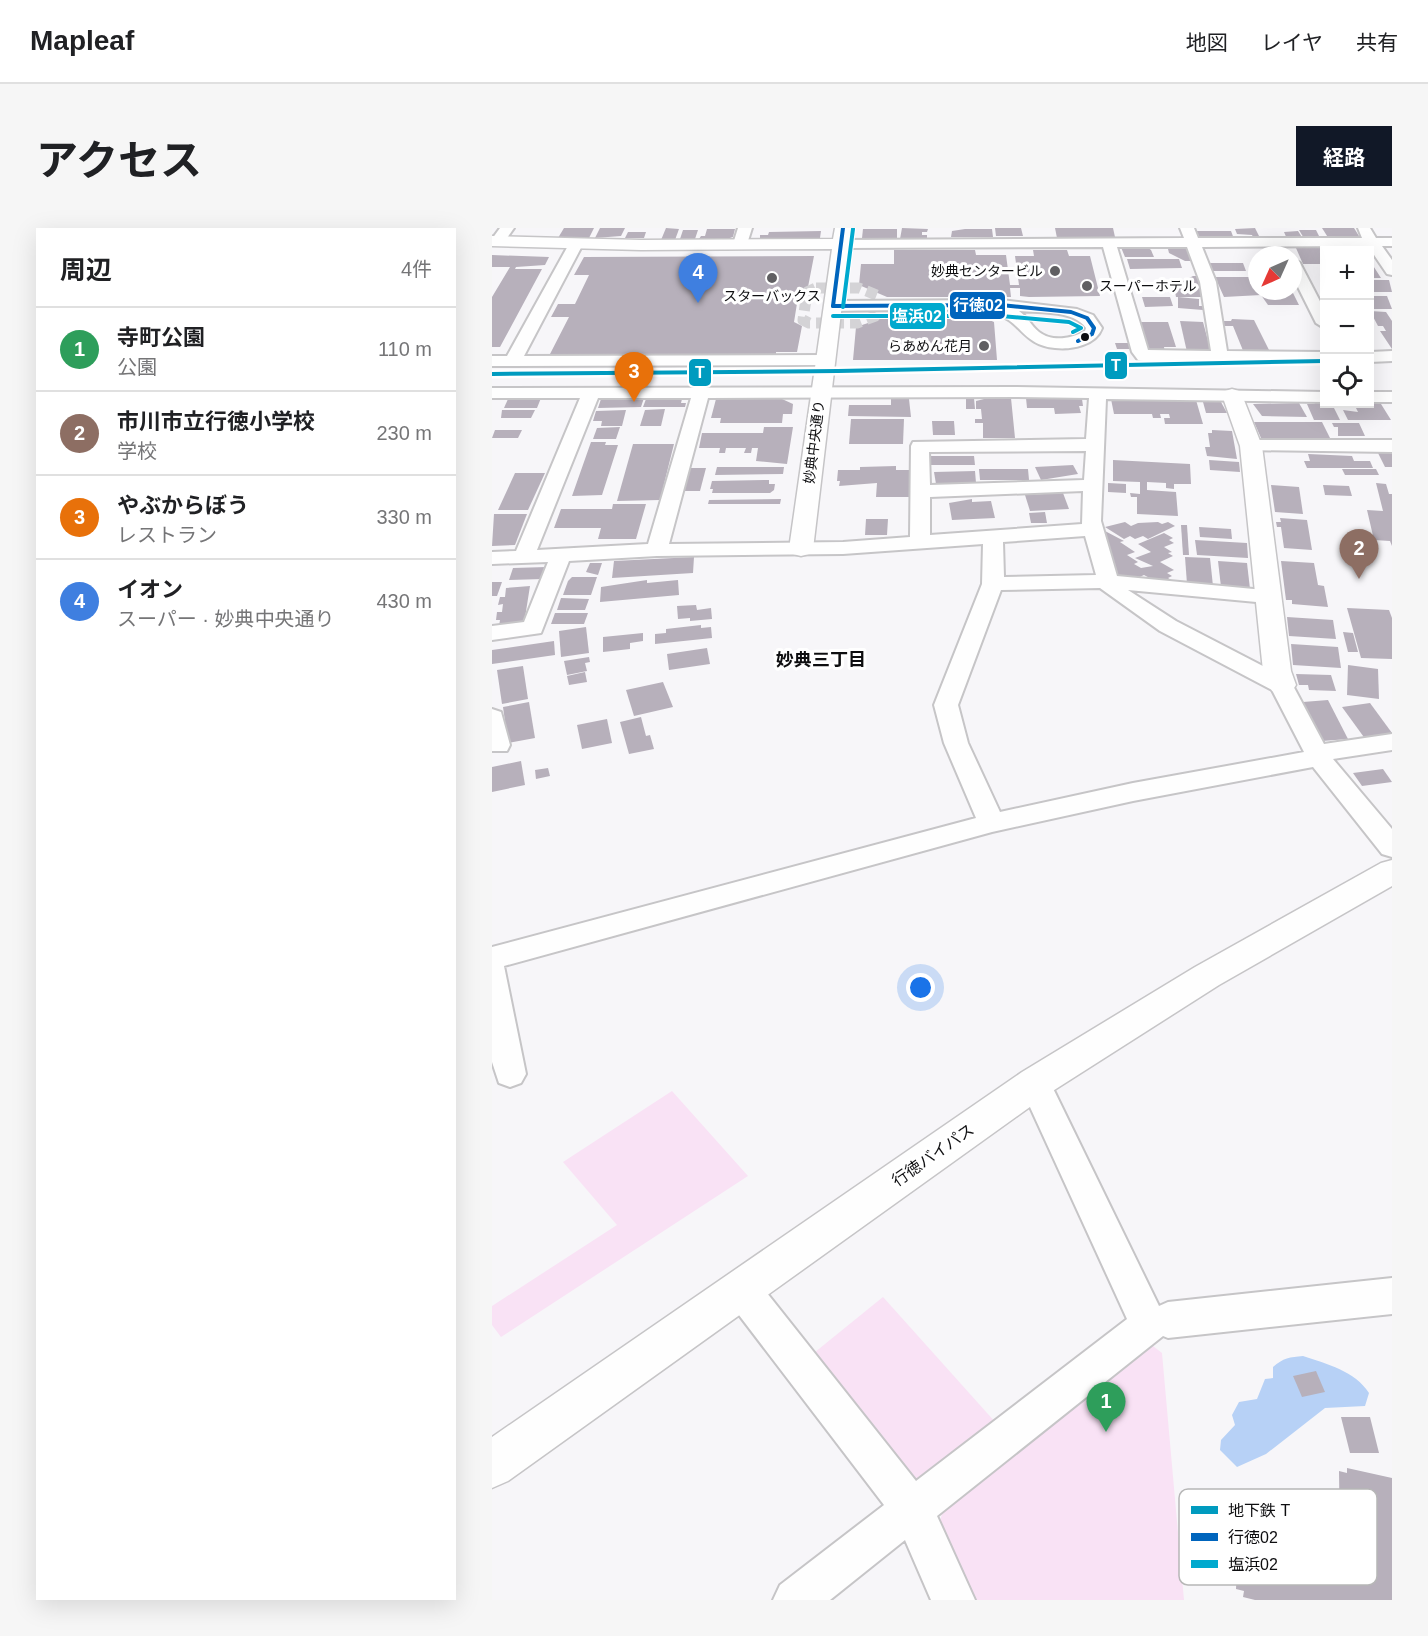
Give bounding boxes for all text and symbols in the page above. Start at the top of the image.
text: Mapleaf [30,25,134,56]
text: 地図 [1186,31,1228,54]
text: レイヤ [1261,31,1323,54]
text: 共有 [1356,31,1398,54]
button: 経路 [1296,126,1392,186]
text: アクセス [36,137,202,184]
north arrow [1248,246,1302,300]
map controls [1320,246,1374,408]
button: + [1320,246,1374,300]
pin: 4 [678,254,718,303]
text: 周辺 [60,255,112,285]
text: 4件 [401,258,432,280]
place label: 妙典センタービル [931,263,1043,279]
marker: 妙典センタービル [1048,264,1062,278]
marker: スターバックス [765,271,779,285]
place label: スーパーホテル [1099,278,1197,294]
marker: スーパーホテル [1080,279,1094,293]
place label: スターバックス [723,288,821,304]
line badge: 行徳02 [949,291,1006,320]
text: 行徳02 [953,297,1003,314]
button: − [1320,300,1374,354]
line badge: 塩浜02 [889,302,946,330]
text: 塩浜02 [892,307,942,325]
text: 寺町公園 [117,325,205,350]
unlabelled marker [1079,331,1091,343]
text: 1 [74,338,85,360]
text: 110 m [378,338,432,360]
place label: らあめん花月 [888,338,972,354]
marker: らあめん花月 [977,339,991,353]
line badge: T [1104,351,1128,380]
pin: 3 [614,352,654,402]
button: locate [1320,354,1374,408]
text: 公園 [117,356,157,378]
text: T [1111,357,1121,374]
line badge: T [688,358,712,387]
text: T [695,364,705,381]
street label: 妙典中央通り [801,399,827,485]
text: 市川市立行徳小学校 [117,409,315,434]
text: 2 [74,422,85,444]
text: 230 m [376,422,432,444]
text: 学校 [117,440,157,462]
text: やぶからぼう [117,493,249,518]
text: 3 [74,506,85,528]
text: 330 m [376,506,432,528]
text: レストラン [117,524,217,546]
pin: 2 [1340,530,1378,579]
text: イオン [117,577,183,602]
text: 4 [74,590,85,612]
text: 430 m [376,590,432,612]
text: スーパー · 妙典中央通り [117,608,335,630]
district label: 妙典三丁目 [776,650,866,670]
your location [906,973,935,1002]
street label: 行徳バイパス [889,1121,977,1189]
pin: 1 [1086,1382,1126,1432]
legend [1179,1489,1377,1585]
text: 地下鉄 T [1228,1502,1290,1519]
text: 行徳02 [1228,1529,1278,1546]
text: 塩浜02 [1228,1556,1278,1573]

